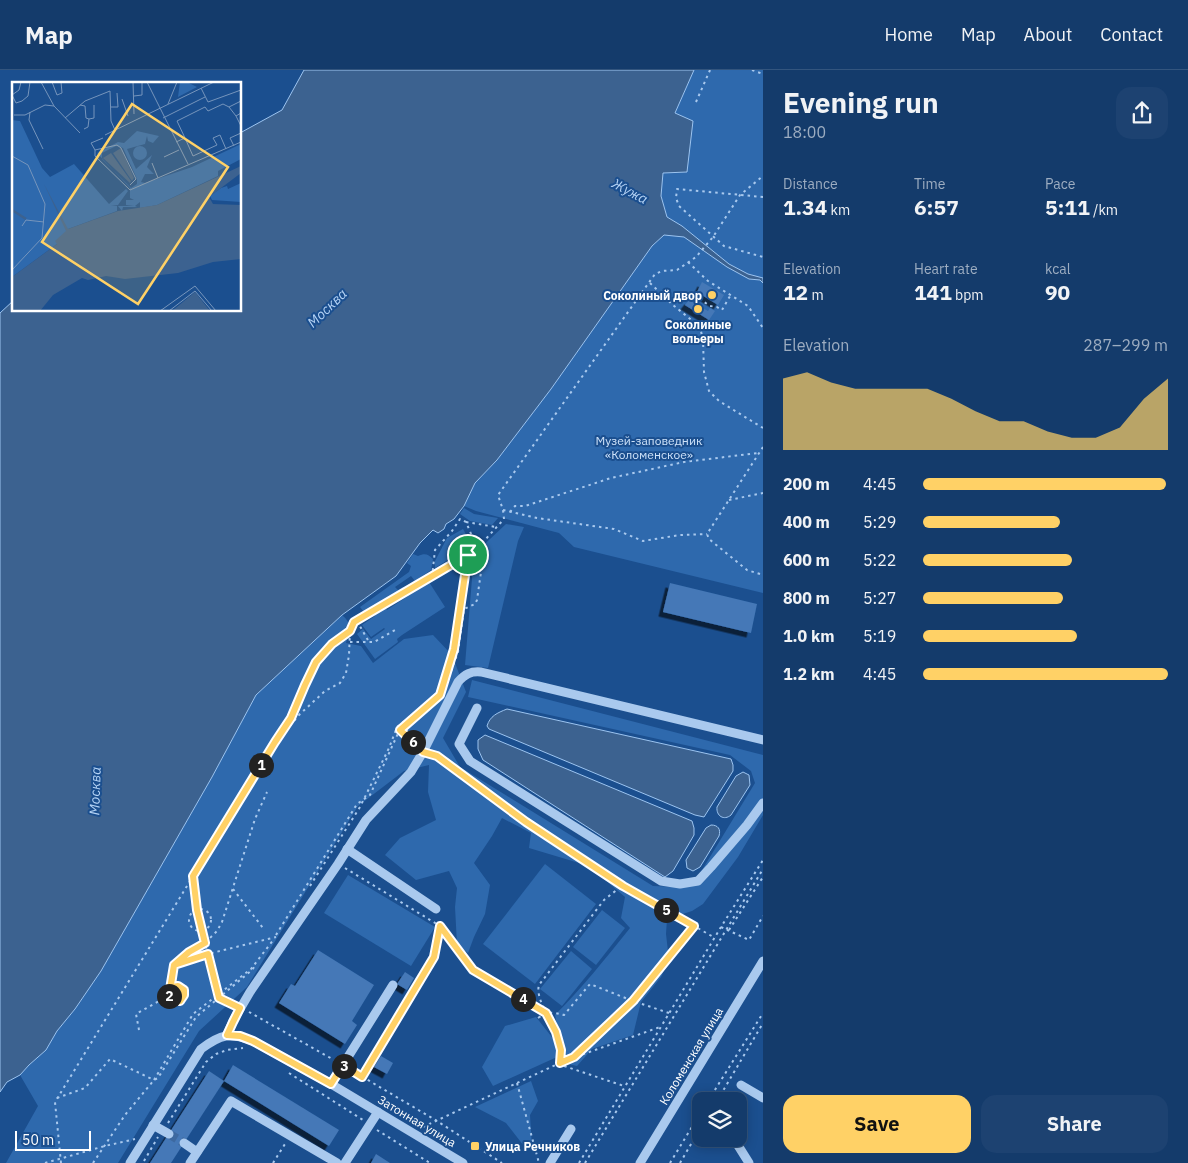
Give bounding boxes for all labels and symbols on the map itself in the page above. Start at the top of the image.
inset map [12,82,241,311]
water label: Жужа [608,174,651,208]
water label: Москва [303,285,351,331]
place label: Соколиный двор [603,288,702,303]
marker: Соколиный двор [706,289,718,301]
marker: Соколиные вольеры [692,303,704,315]
place label: Соколиные вольеры [665,317,732,346]
park label: Музей-заповедник «Коломенское» [595,433,703,462]
pin [447,534,489,576]
pin: 6 [400,730,426,754]
pin: 1 [248,752,274,778]
water label: Москва [85,766,105,816]
pin: 5 [654,898,678,922]
pin: 2 [156,984,182,1008]
pin: 4 [510,986,536,1012]
street label: Коломенская улица [656,1004,726,1108]
pin: 3 [332,1054,356,1078]
street label: Затонная улица [375,1092,459,1151]
scale bar [15,1128,91,1151]
place label: Улица Речников [485,1139,580,1154]
marker: Улица Речников [469,1140,481,1152]

